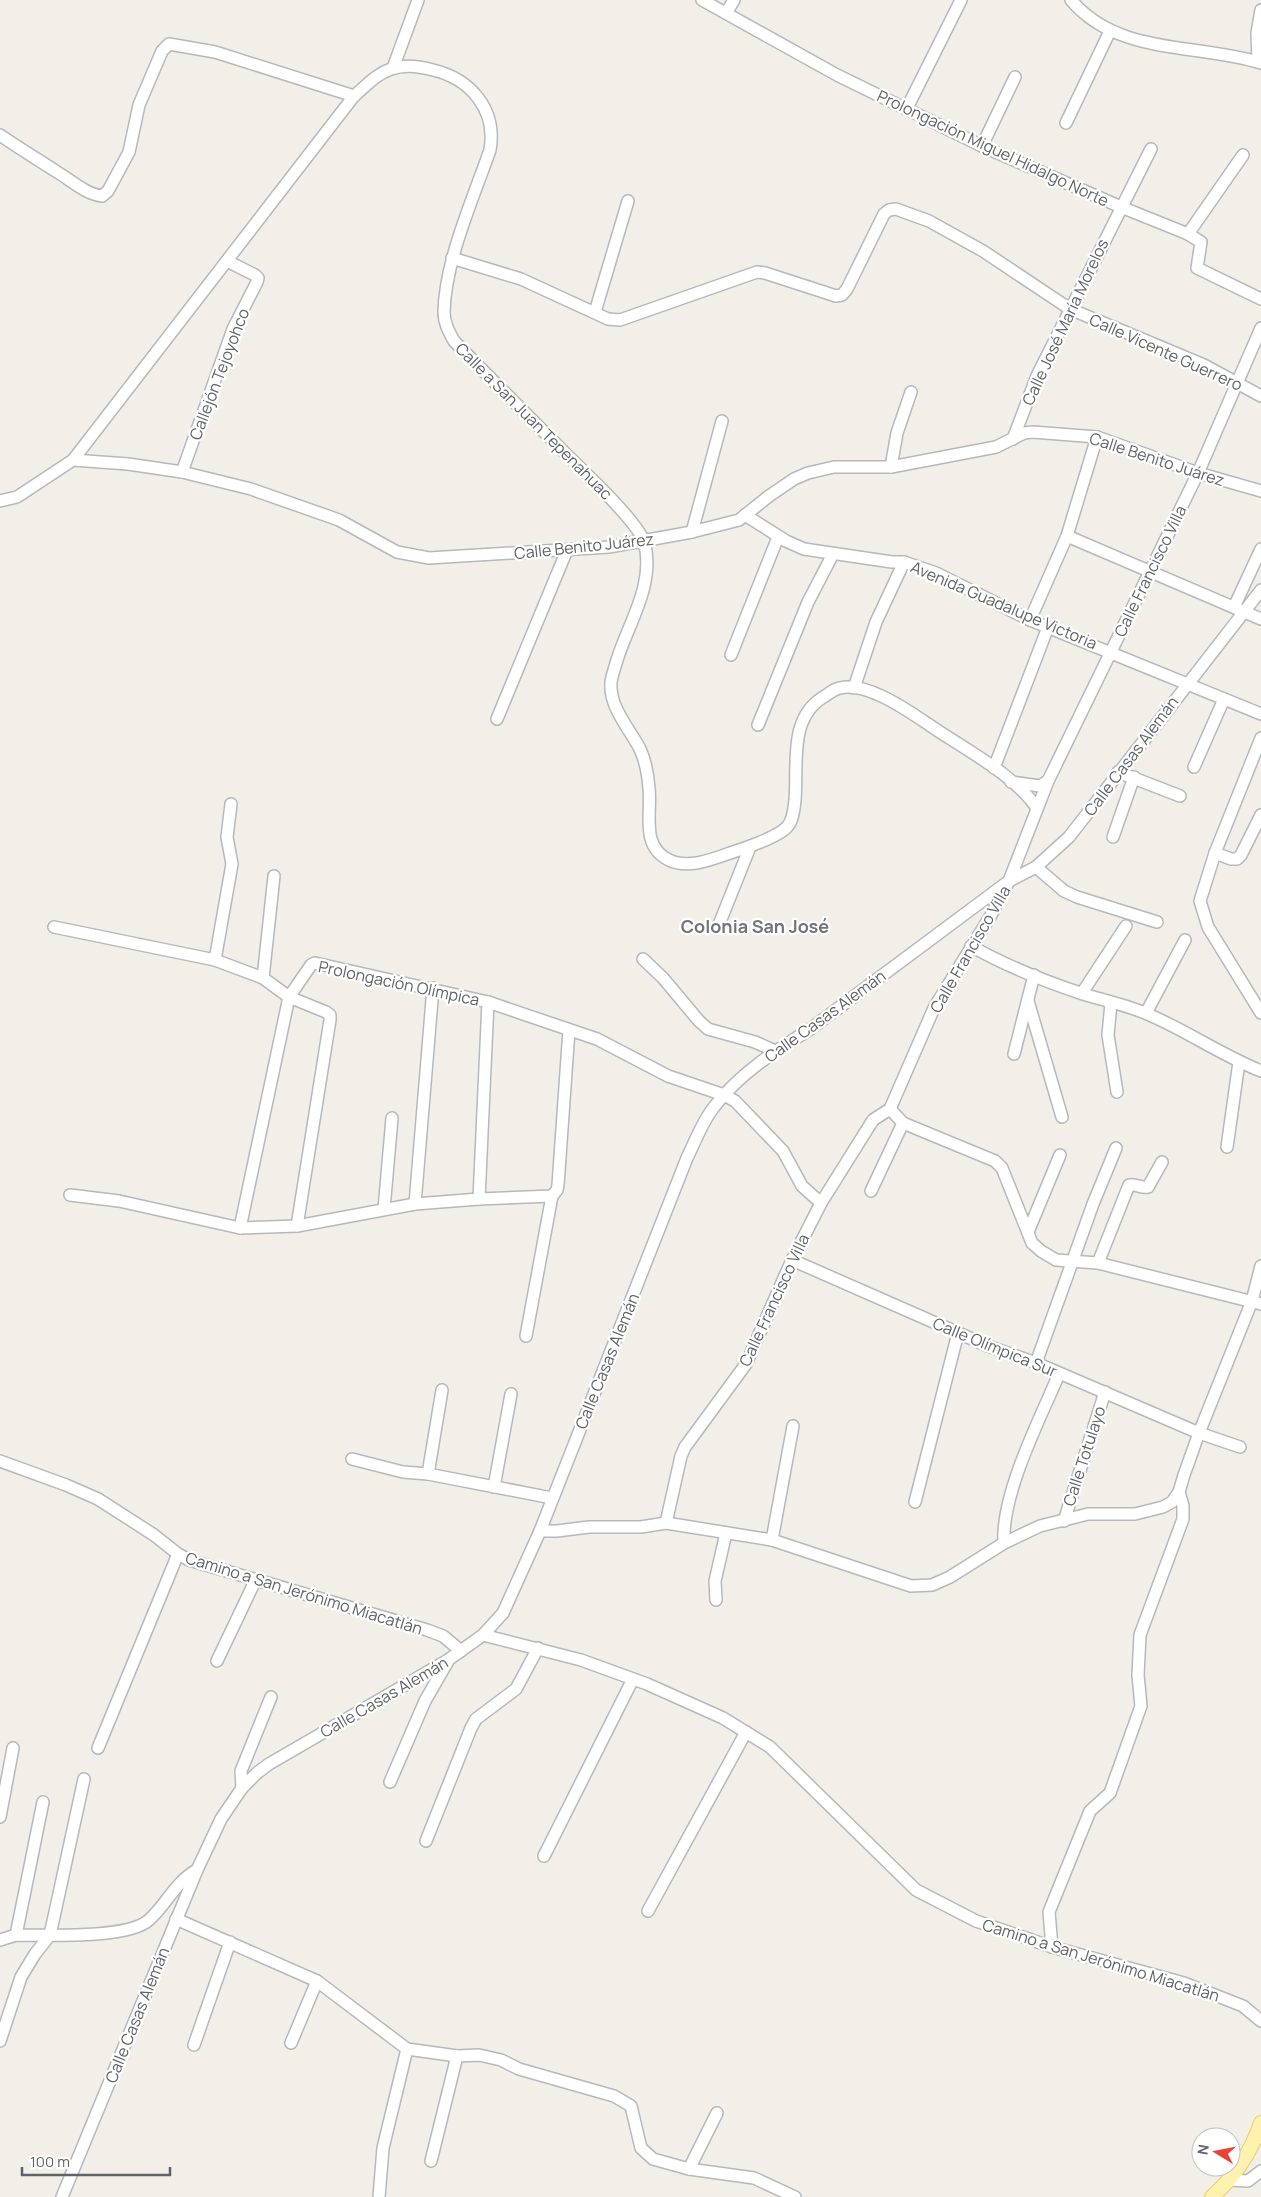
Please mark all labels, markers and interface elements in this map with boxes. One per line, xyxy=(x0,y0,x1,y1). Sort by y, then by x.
street label: Prolongación Miguel Hidalgo Norte xyxy=(874,85,1112,211)
street label: Calle José María Morelos xyxy=(1017,235,1113,409)
street label: Callejón Tejoyohco xyxy=(184,305,254,443)
street label: Calle Vicente Guerrero xyxy=(1086,308,1246,396)
street label: Calle a San Juan Tepenahuac xyxy=(451,338,617,504)
street label: Calle Benito Juárez xyxy=(1087,427,1227,491)
street label: Calle Francisco Villa xyxy=(1109,502,1191,640)
street label: Calle Benito Juárez xyxy=(513,528,655,564)
street label: Avenida Guadalupe Victoria xyxy=(907,556,1101,654)
street label: Calle Casas Alemán xyxy=(1079,692,1183,820)
street label: Calle Francisco Villa xyxy=(925,881,1015,1017)
district label: Colonia San José xyxy=(681,914,829,938)
street label: Prolongación Olímpica xyxy=(317,955,481,1011)
street label: Calle Casas Alemán xyxy=(760,965,890,1067)
street label: Calle Francisco Villa xyxy=(734,1230,814,1370)
street label: Calle Casas Alemán xyxy=(570,1290,644,1432)
street label: Calle Olímpica Sur xyxy=(930,1312,1061,1382)
street label: Calle Totulayo xyxy=(1058,1403,1110,1509)
street label: Camino a San Jerónimo Miacatlán xyxy=(183,1546,425,1640)
street label: Calle Casas Alemán xyxy=(316,1651,452,1743)
street label: Camino a San Jerónimo Miacatlán xyxy=(980,1913,1222,2007)
street label: Calle Casas Alemán xyxy=(100,1944,174,2086)
north arrow xyxy=(1191,2127,1241,2177)
text: N xyxy=(1192,2143,1213,2156)
scale bar xyxy=(22,2144,170,2176)
text: 100 m xyxy=(30,2151,70,2172)

